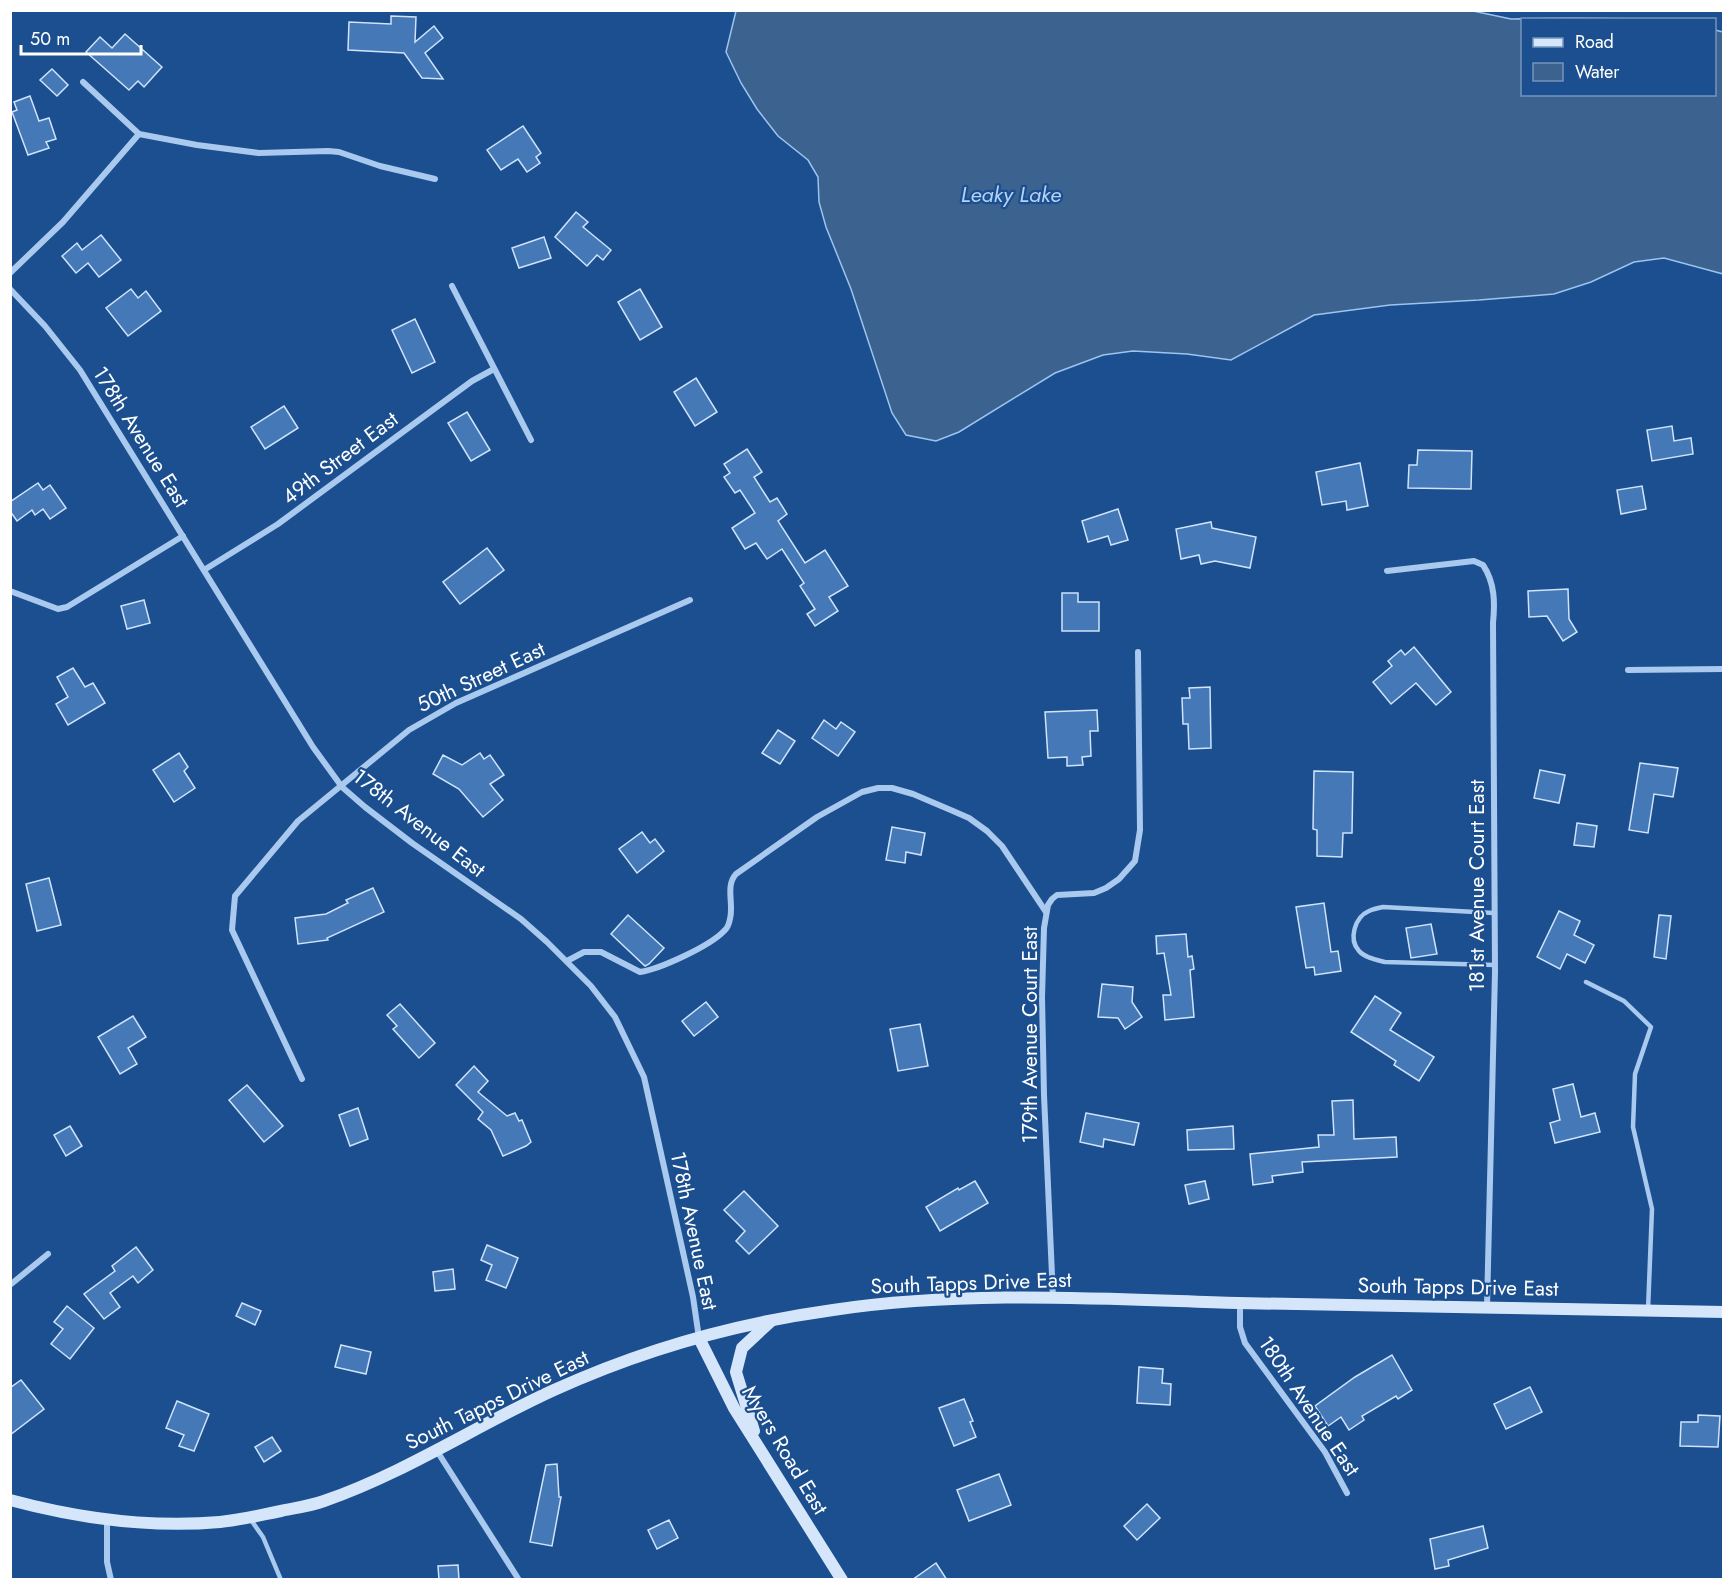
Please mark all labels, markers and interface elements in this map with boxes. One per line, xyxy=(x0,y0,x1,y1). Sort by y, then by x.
scale bar xyxy=(21,18,141,56)
legend xyxy=(1521,18,1716,96)
text: 50 m xyxy=(30,26,70,52)
text: Road xyxy=(1575,29,1614,55)
text: Water xyxy=(1575,59,1620,85)
water label: Leaky Lake xyxy=(961,178,1061,210)
street label: 178th Avenue East xyxy=(86,361,196,513)
street label: 49th Street East xyxy=(276,404,404,512)
street label: 50th Street East xyxy=(412,634,550,720)
street label: 178th Avenue East xyxy=(346,762,492,884)
street label: 181st Avenue Court East xyxy=(1462,780,1492,992)
street label: 179th Avenue Court East xyxy=(1015,926,1045,1144)
street label: 178th Avenue East xyxy=(663,1149,725,1313)
street label: South Tapps Drive East xyxy=(870,1265,1072,1301)
street label: South Tapps Drive East xyxy=(1357,1270,1559,1304)
street label: 180th Avenue East xyxy=(1251,1330,1367,1482)
street label: South Tapps Drive East xyxy=(400,1342,594,1458)
street label: Myers Road East xyxy=(735,1380,835,1520)

